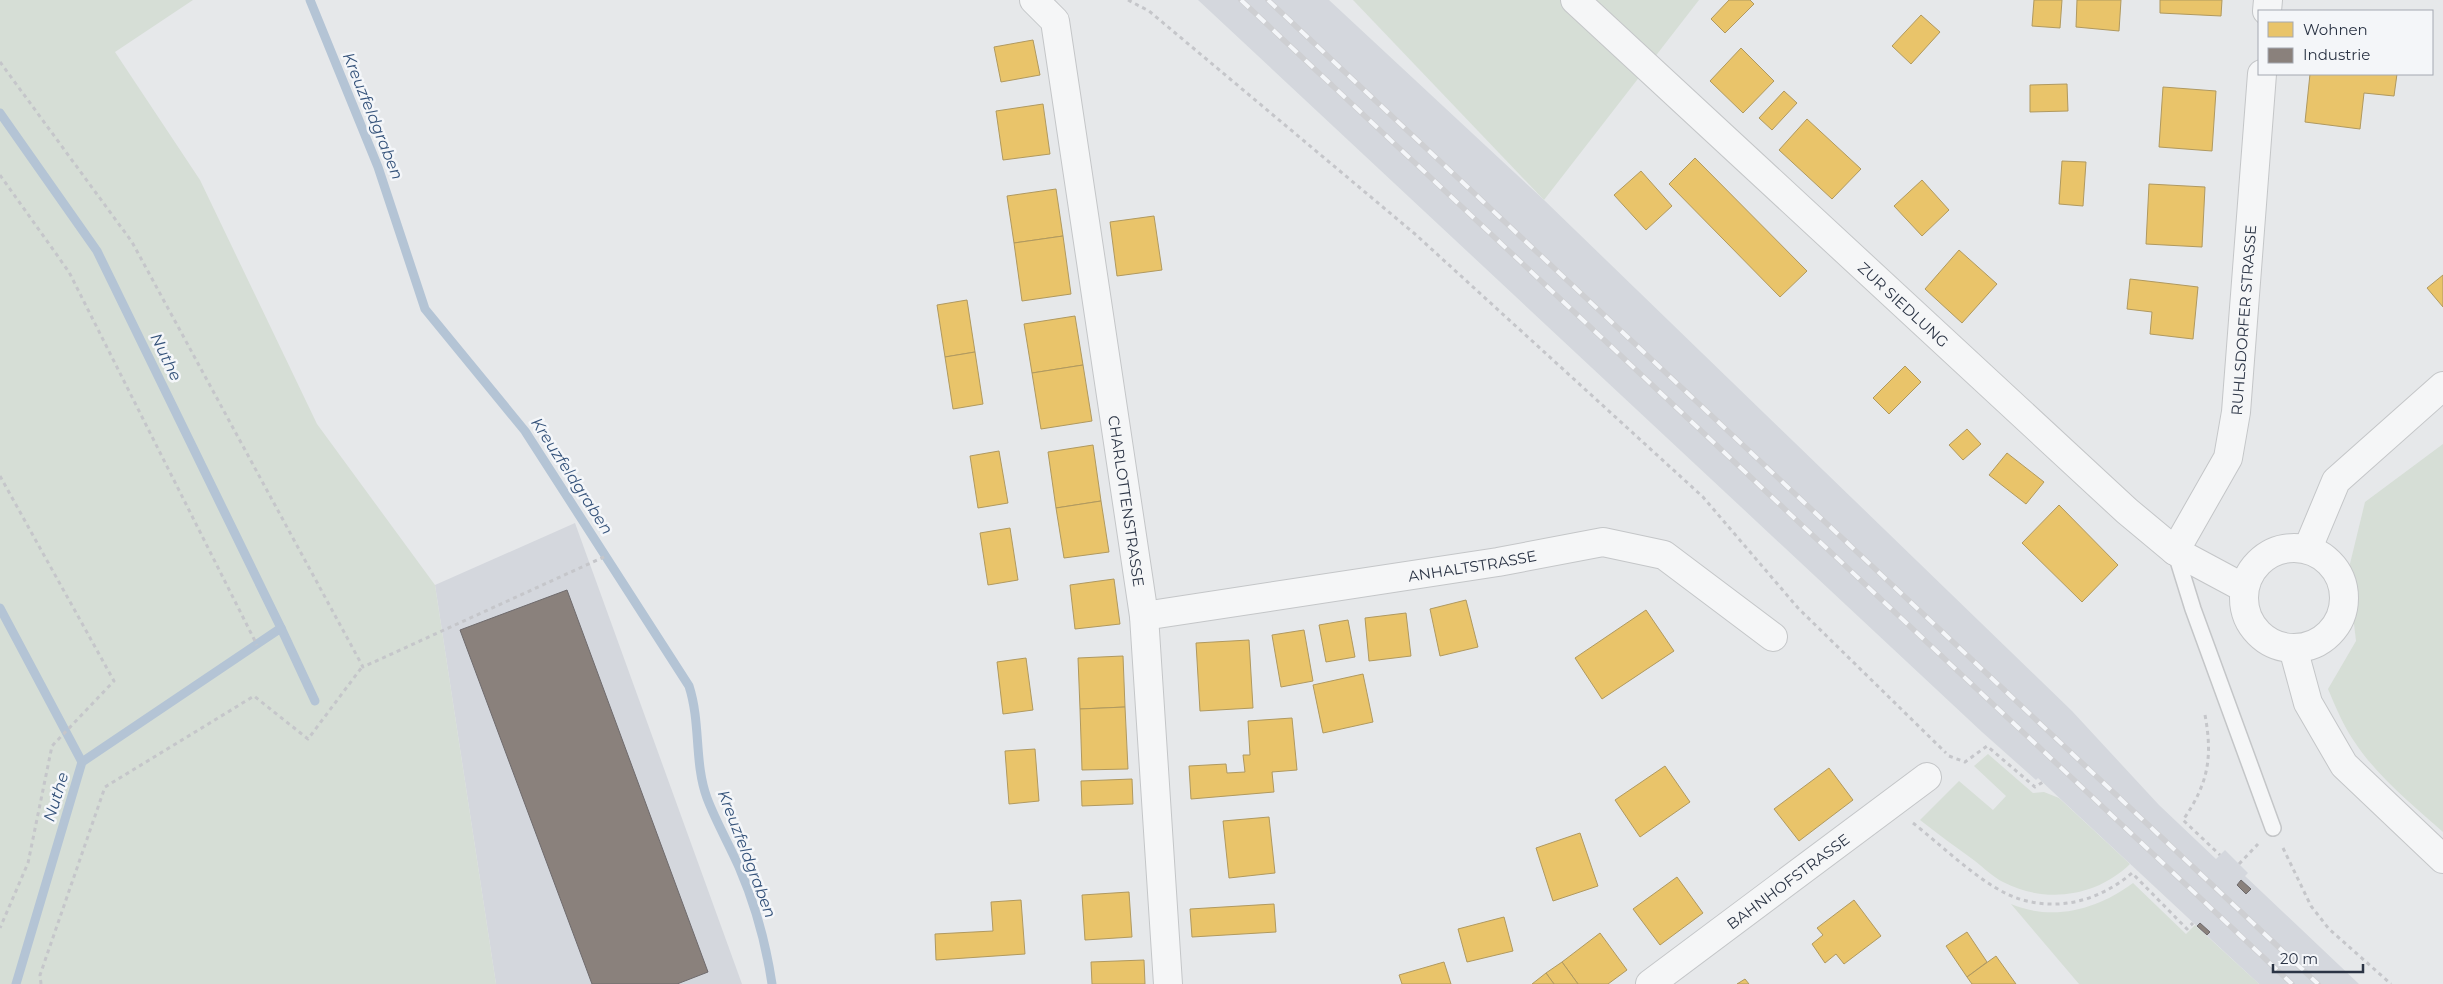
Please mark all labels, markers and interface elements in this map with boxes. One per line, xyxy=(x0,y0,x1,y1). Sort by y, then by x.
legend xyxy=(2258,10,2433,75)
text: Wohnen xyxy=(2303,20,2368,39)
text: Industrie xyxy=(2303,45,2370,64)
water label: Kreuzfeldgraben xyxy=(339,50,407,182)
street label: RUHLSDORFER STRASSE xyxy=(2226,224,2260,416)
street label: ZUR SIEDLUNG xyxy=(1854,258,1953,351)
water label: Nuthe xyxy=(146,330,186,384)
water label: Kreuzfeldgraben xyxy=(527,414,617,538)
street label: CHARLOTTENSTRASSE xyxy=(1105,414,1149,588)
street label: ANHALTSTRASSE xyxy=(1407,545,1538,585)
water label: Nuthe xyxy=(39,770,73,824)
water label: Kreuzfeldgraben xyxy=(714,787,780,921)
street label: BAHNHOFSTRASSE xyxy=(1723,829,1853,933)
scale bar xyxy=(2273,942,2363,974)
text: 20 m xyxy=(2280,949,2318,968)

